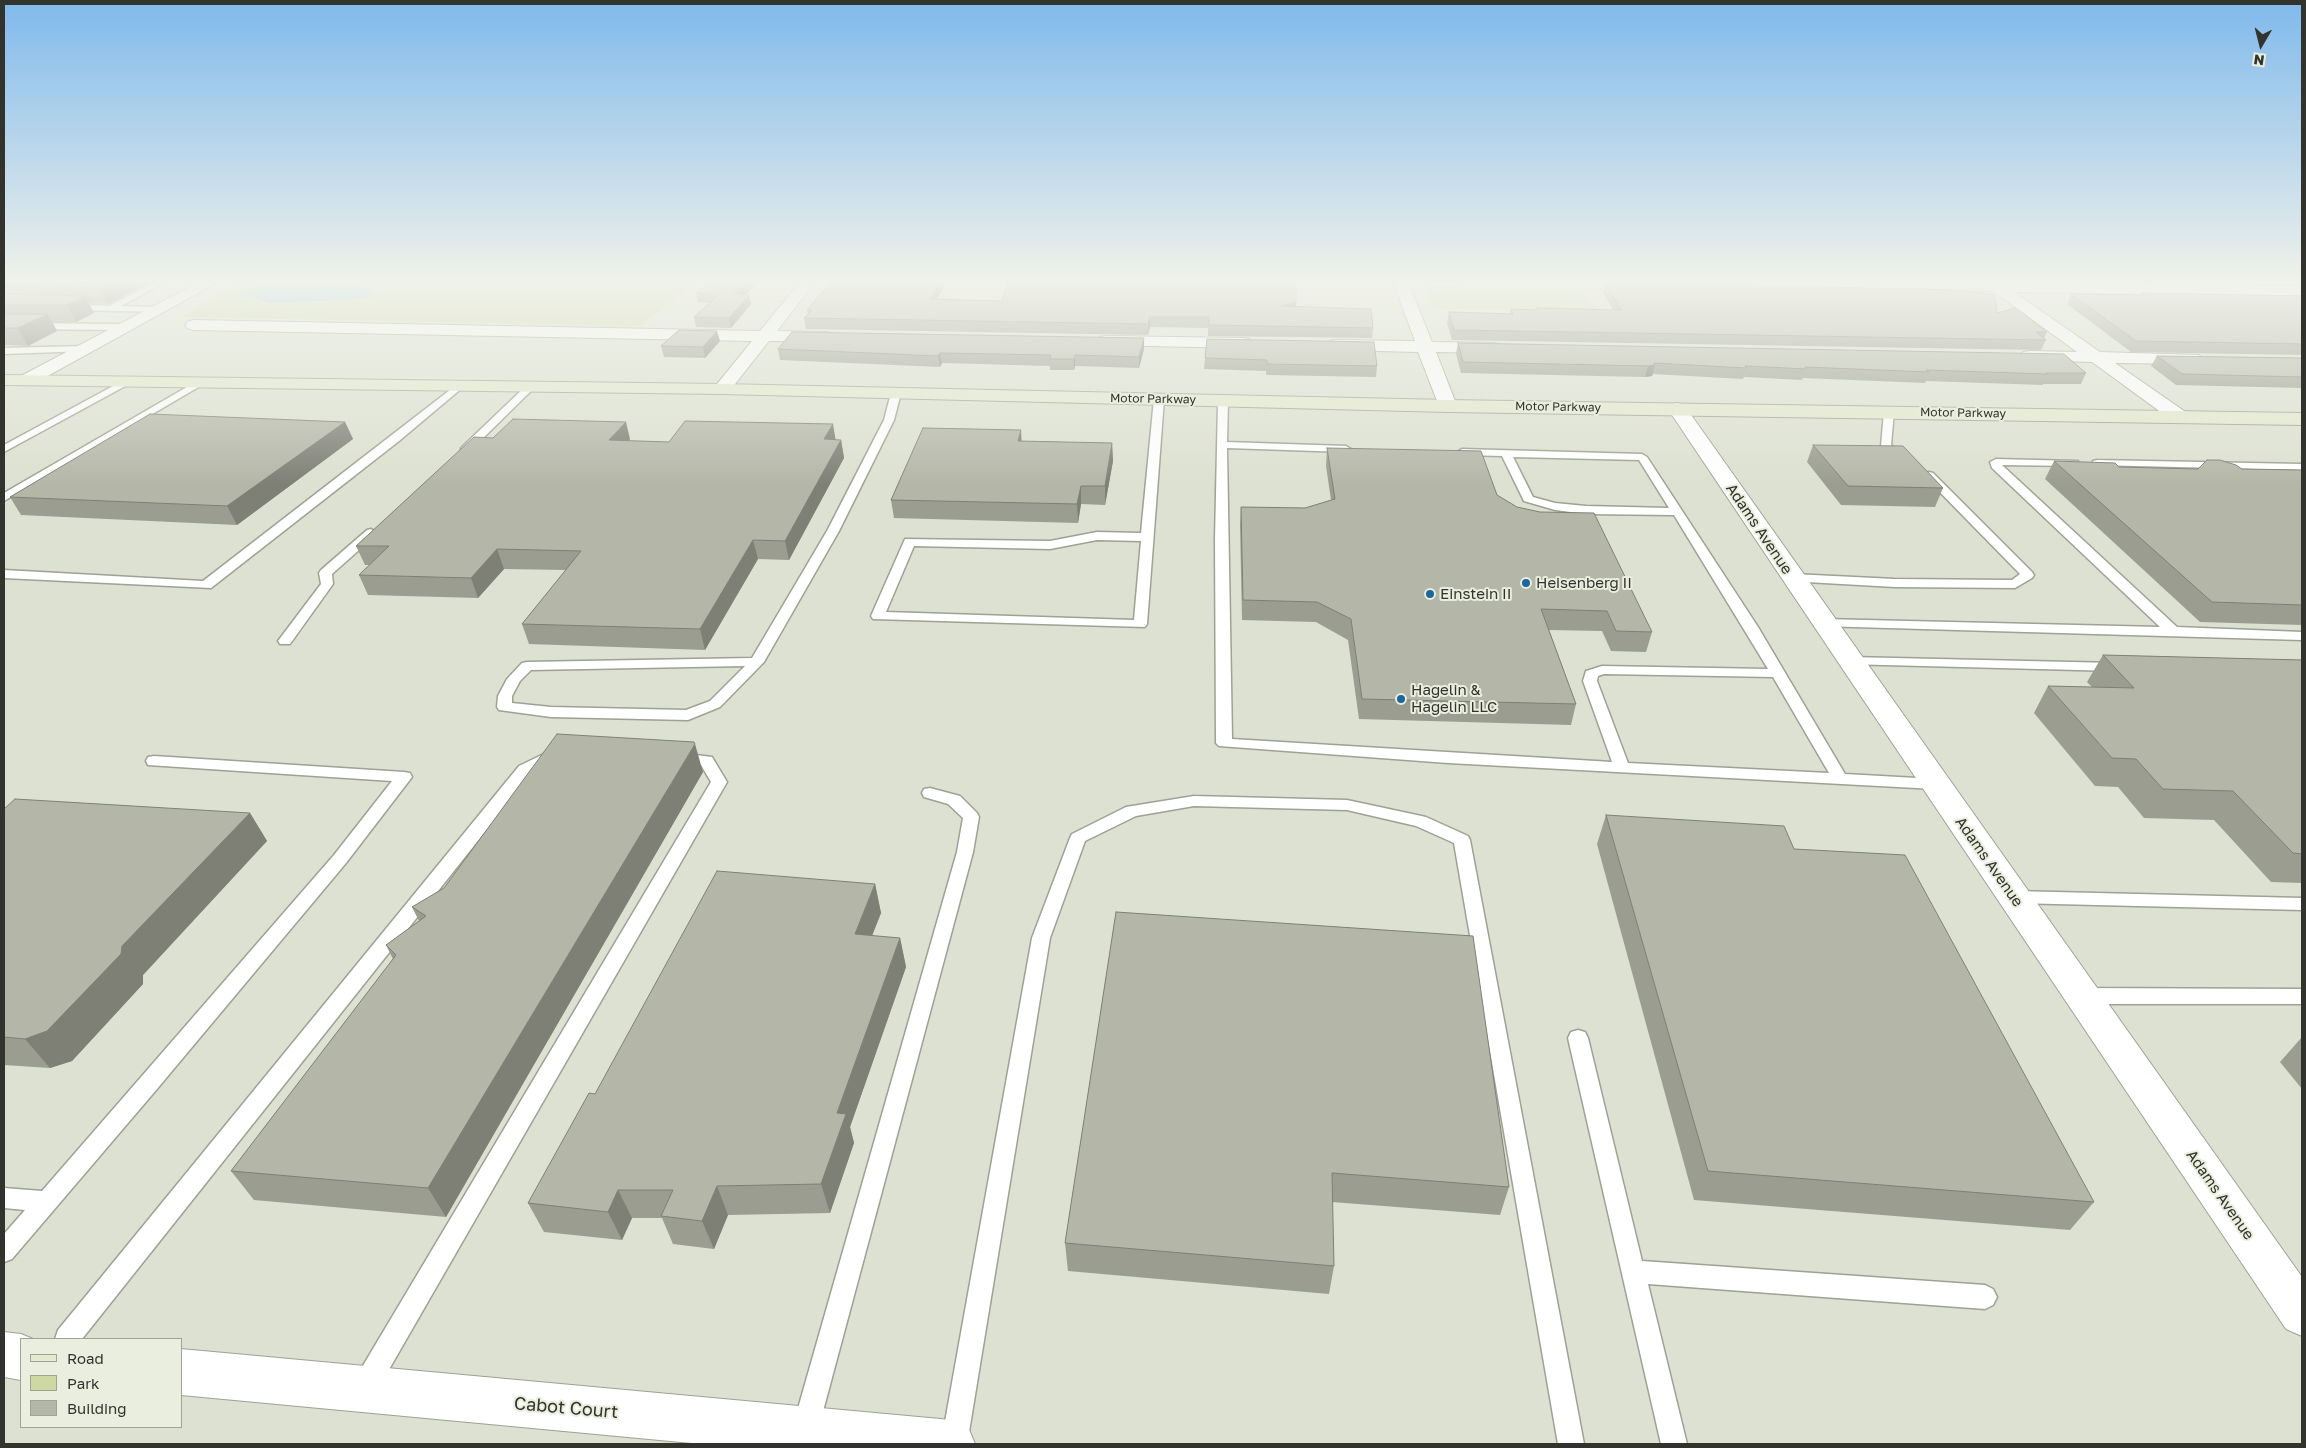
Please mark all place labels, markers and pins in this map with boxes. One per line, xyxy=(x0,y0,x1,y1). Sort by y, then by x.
place label: Heisenberg II xyxy=(1536,574,1632,592)
marker: Heisenberg II xyxy=(1520,577,1532,589)
place label: Einstein II xyxy=(1440,585,1511,603)
marker: Einstein II xyxy=(1424,588,1436,600)
place label: Hagelin & Hagelin LLC xyxy=(1411,681,1497,716)
marker: Hagelin & Hagelin LLC xyxy=(1395,693,1407,705)

